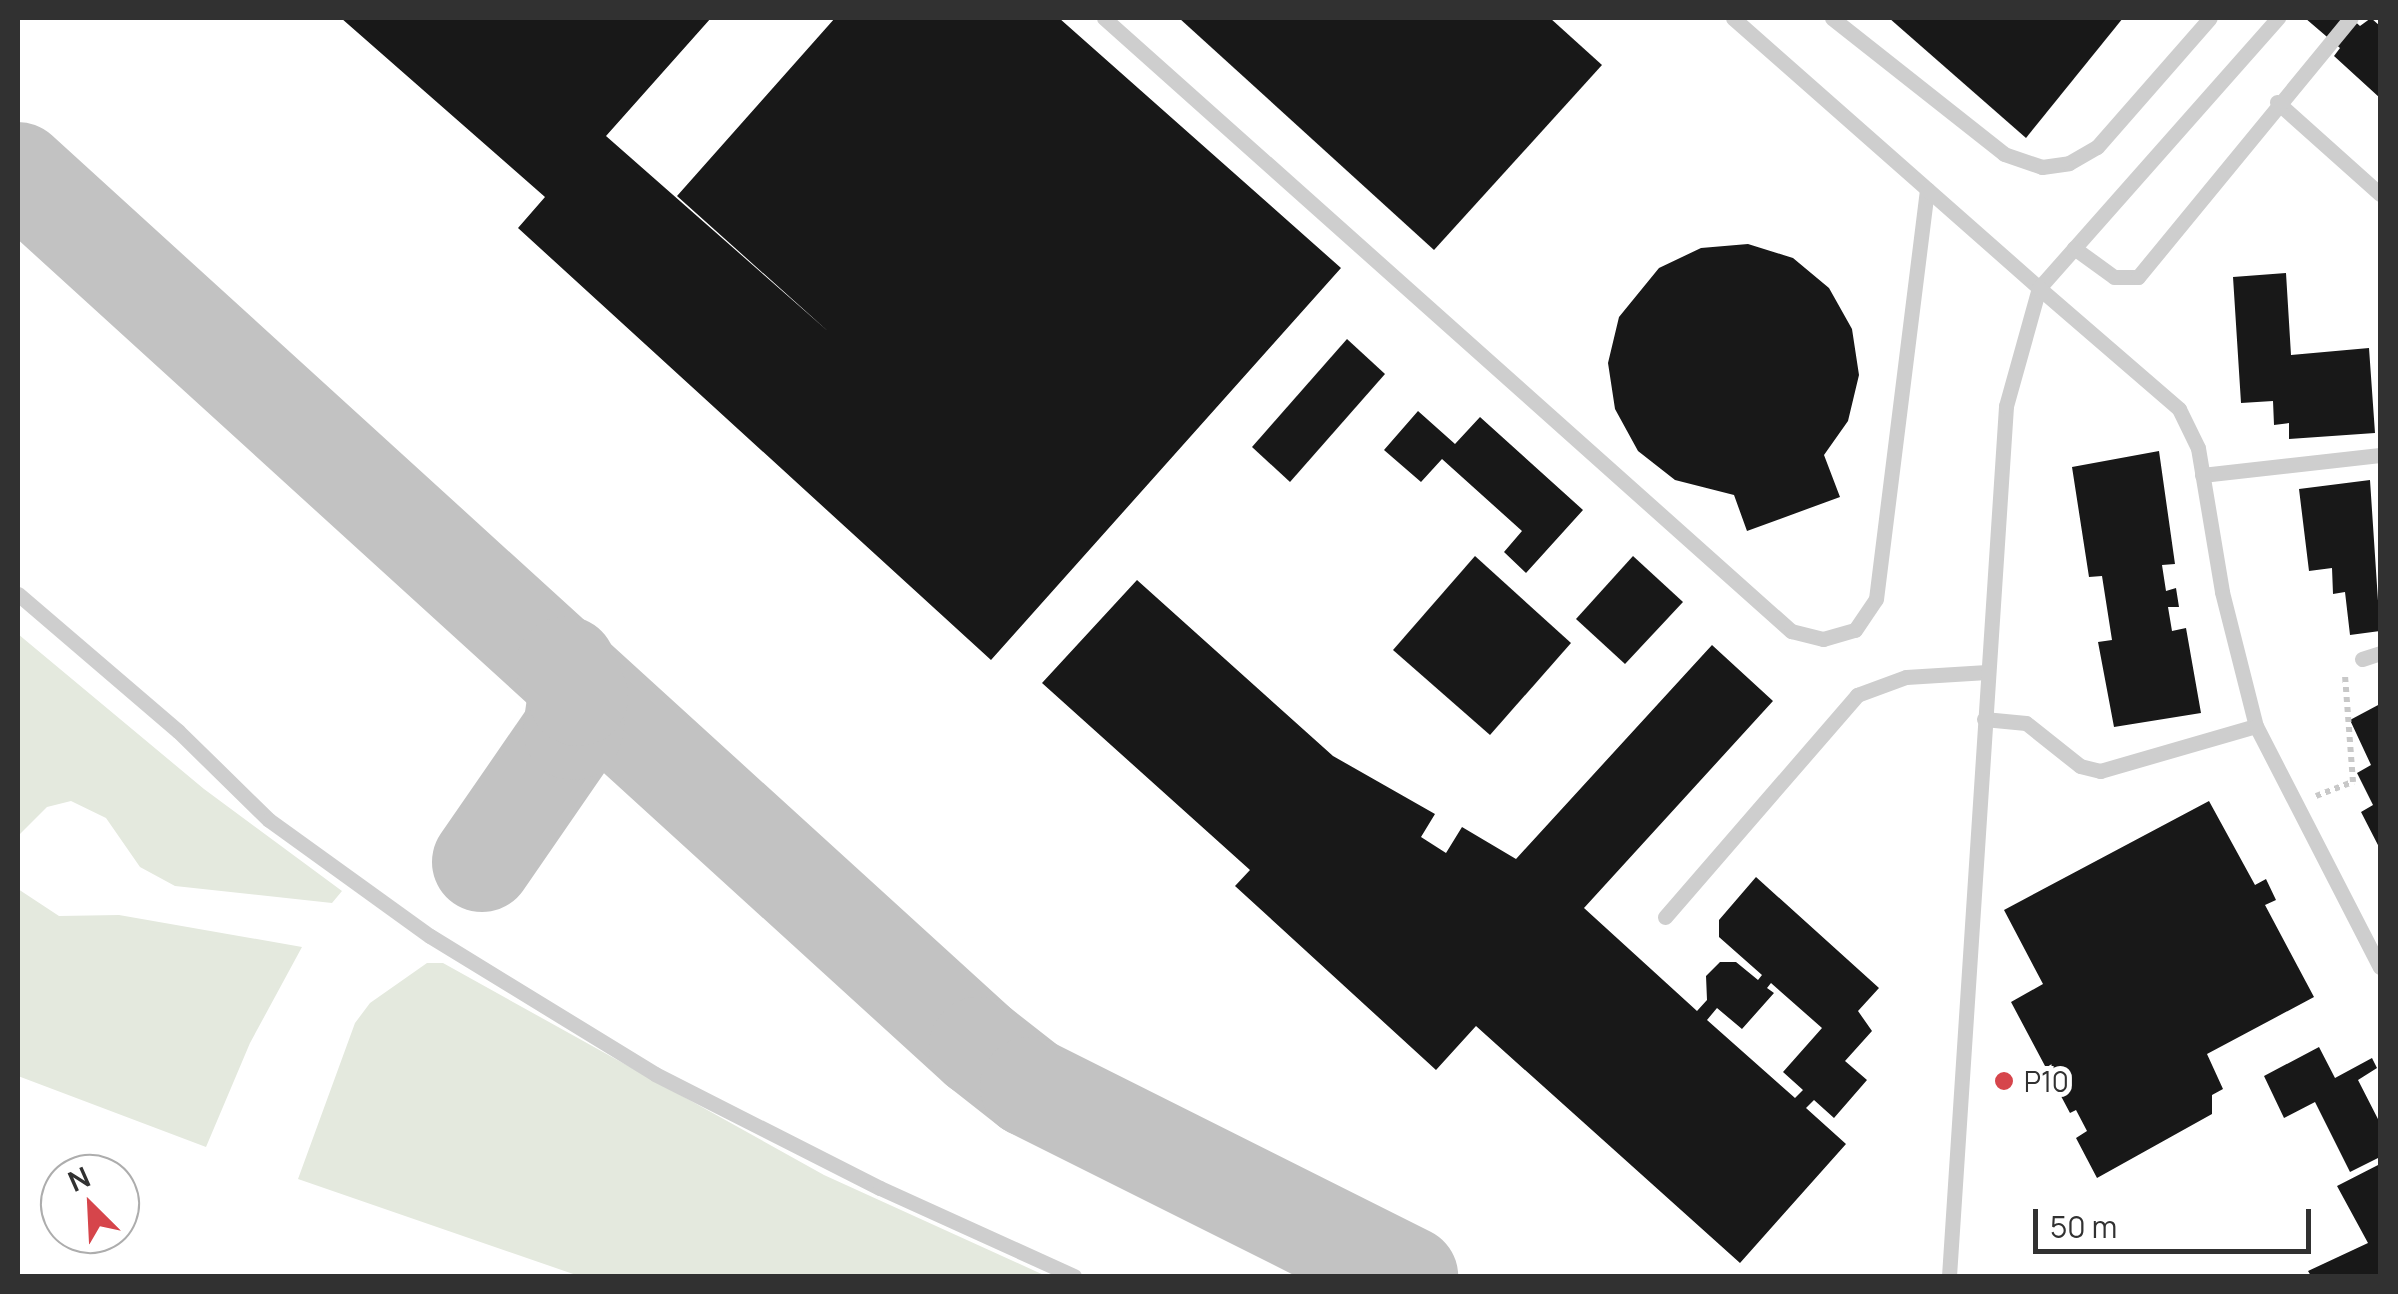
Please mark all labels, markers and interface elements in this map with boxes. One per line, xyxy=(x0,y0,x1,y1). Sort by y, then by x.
place label: P10 xyxy=(2024,1064,2069,1098)
marker: P10 xyxy=(1993,1070,2015,1092)
north arrow xyxy=(40,1154,140,1254)
text: N xyxy=(62,1157,96,1200)
scale bar xyxy=(2038,1189,2316,1251)
text: 50 m xyxy=(2050,1206,2117,1247)

